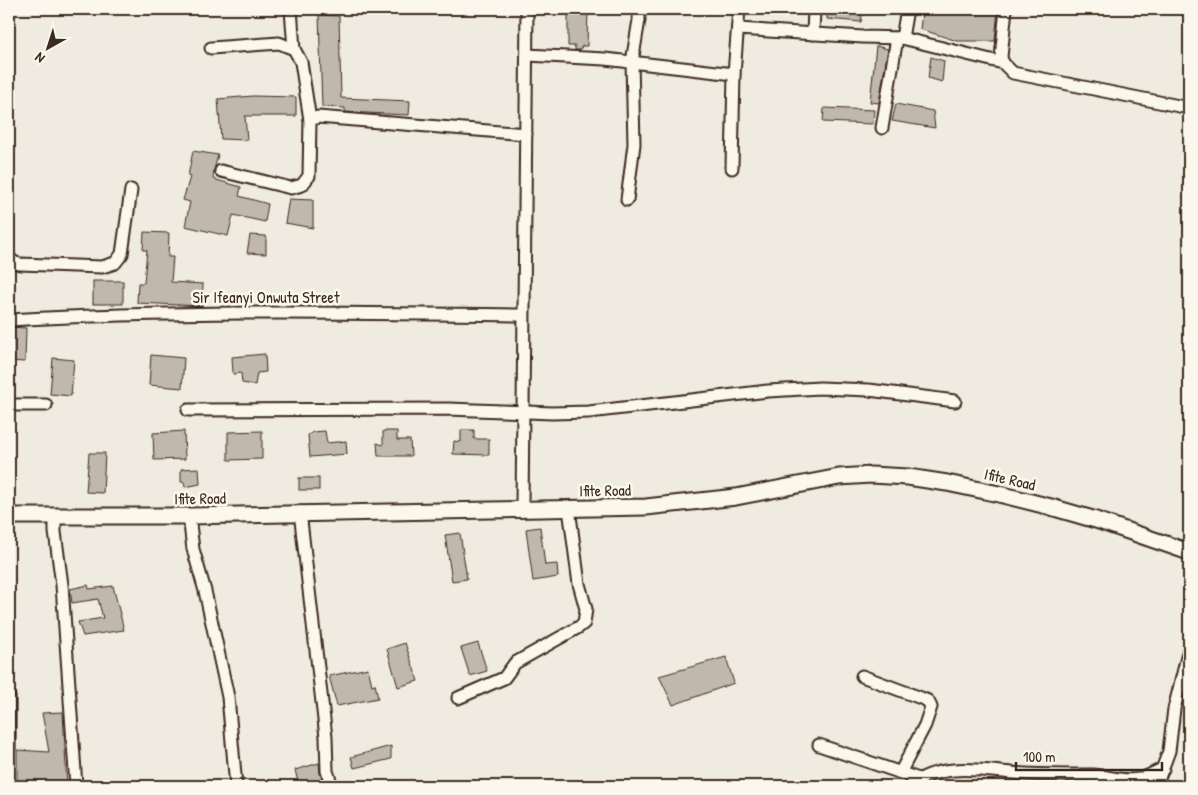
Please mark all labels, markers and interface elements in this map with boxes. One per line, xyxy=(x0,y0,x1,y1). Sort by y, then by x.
north arrow xyxy=(22,22,72,72)
text: N xyxy=(30,48,48,68)
street label: Sir Ifeanyi Onwuta Street xyxy=(193,286,340,308)
street label: Ifite Road xyxy=(982,462,1038,496)
street label: Ifite Road xyxy=(579,479,631,501)
street label: Ifite Road xyxy=(174,487,226,509)
scale bar xyxy=(1016,740,1162,772)
text: 100 m xyxy=(1023,746,1056,767)

